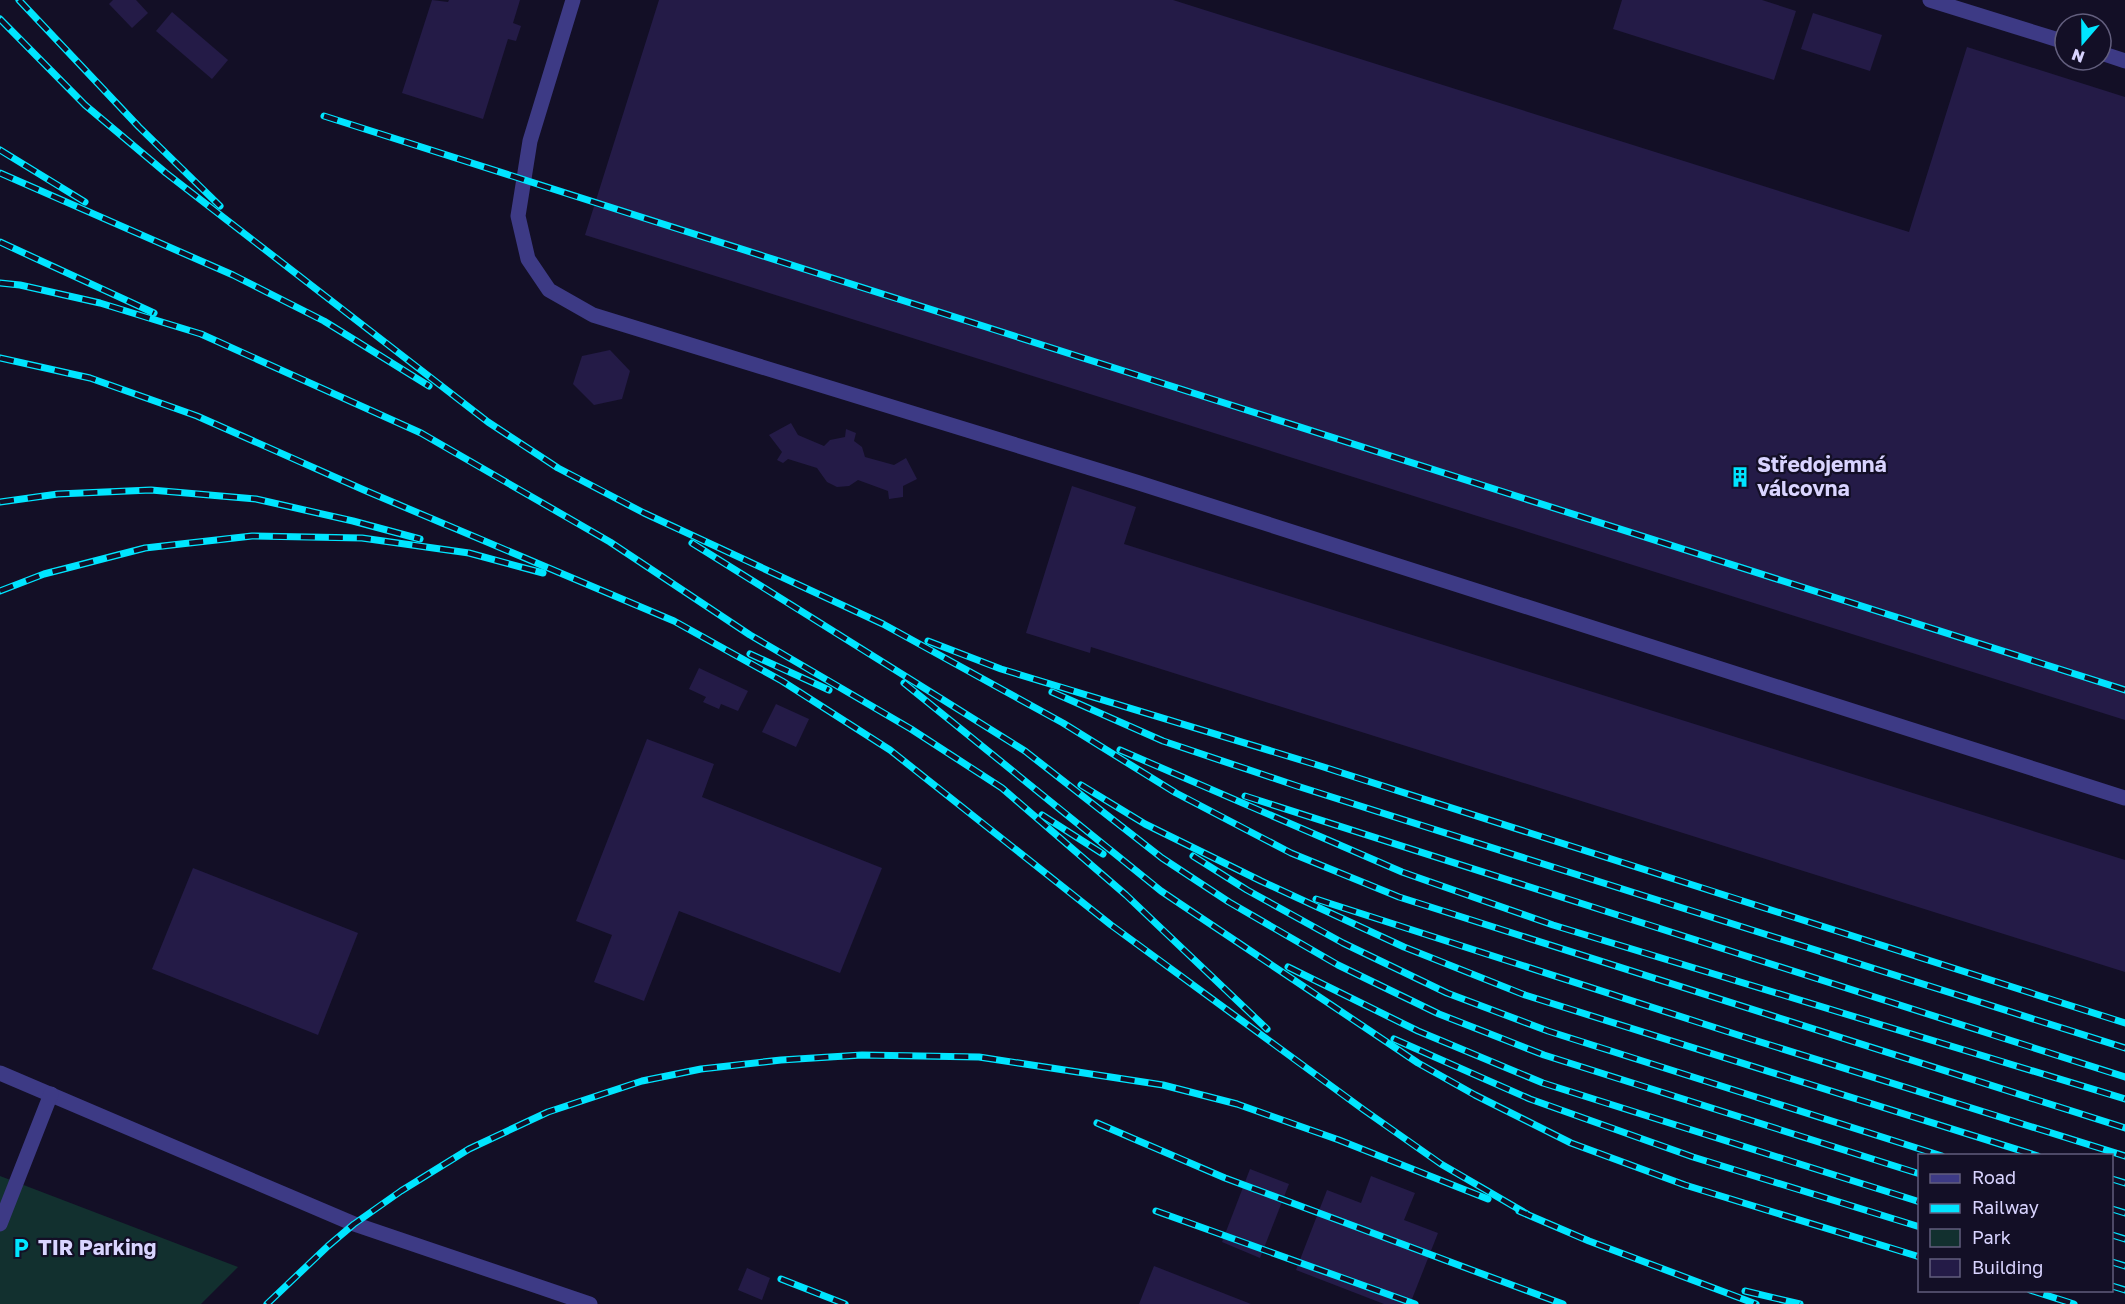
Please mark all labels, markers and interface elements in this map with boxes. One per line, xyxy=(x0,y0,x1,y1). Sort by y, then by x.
north arrow xyxy=(2053,12,2113,72)
text: N xyxy=(2069,45,2087,68)
place label: Středojemná válcovna xyxy=(1757,451,1887,501)
building icon: Středojemná válcovna xyxy=(1728,465,1752,489)
legend xyxy=(1918,1154,2113,1292)
text: Road xyxy=(1972,1166,2016,1188)
text: Railway xyxy=(1972,1196,2039,1218)
text: Park xyxy=(1972,1226,2011,1248)
place label: TIR Parking xyxy=(38,1234,156,1260)
parking icon: TIR Parking xyxy=(9,1236,33,1260)
text: Building xyxy=(1972,1256,2043,1278)

